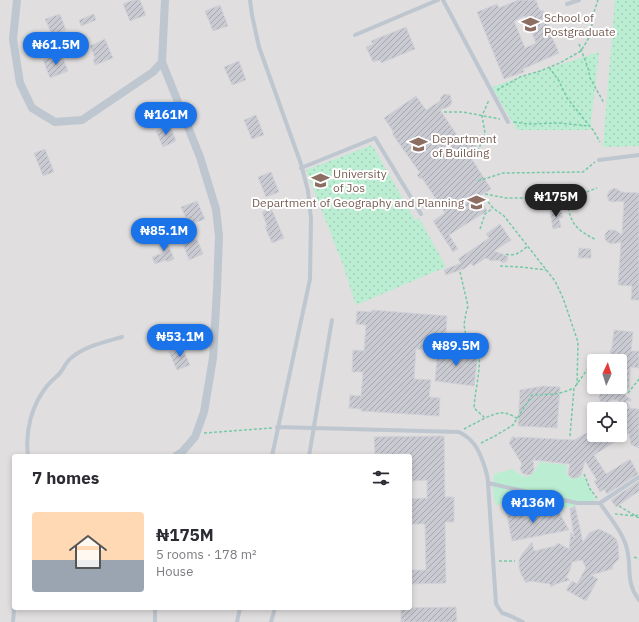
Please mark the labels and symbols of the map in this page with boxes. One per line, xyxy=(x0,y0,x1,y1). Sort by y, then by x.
place label: School of Postgraduate xyxy=(544,10,616,39)
school or university icon: School of Postgraduate xyxy=(521,14,541,34)
pin: ₦61.5M xyxy=(23,32,89,66)
pin: ₦161M xyxy=(138,102,194,136)
place label: Department of Building xyxy=(432,131,497,160)
school or university icon: Department of Building xyxy=(409,135,429,155)
place label: University of Jos xyxy=(333,166,387,195)
school or university icon: University of Jos xyxy=(310,170,330,190)
pin: ₦175M xyxy=(528,184,584,218)
school or university icon: Department of Geography and Planning xyxy=(467,192,487,212)
place label: Department of Geography and Planning xyxy=(252,195,465,210)
pin: ₦85.1M xyxy=(131,218,197,252)
pin: ₦53.1M xyxy=(147,324,213,358)
pin: ₦89.5M xyxy=(423,333,489,367)
north arrow xyxy=(587,354,627,394)
pin: ₦136M xyxy=(505,490,561,524)

